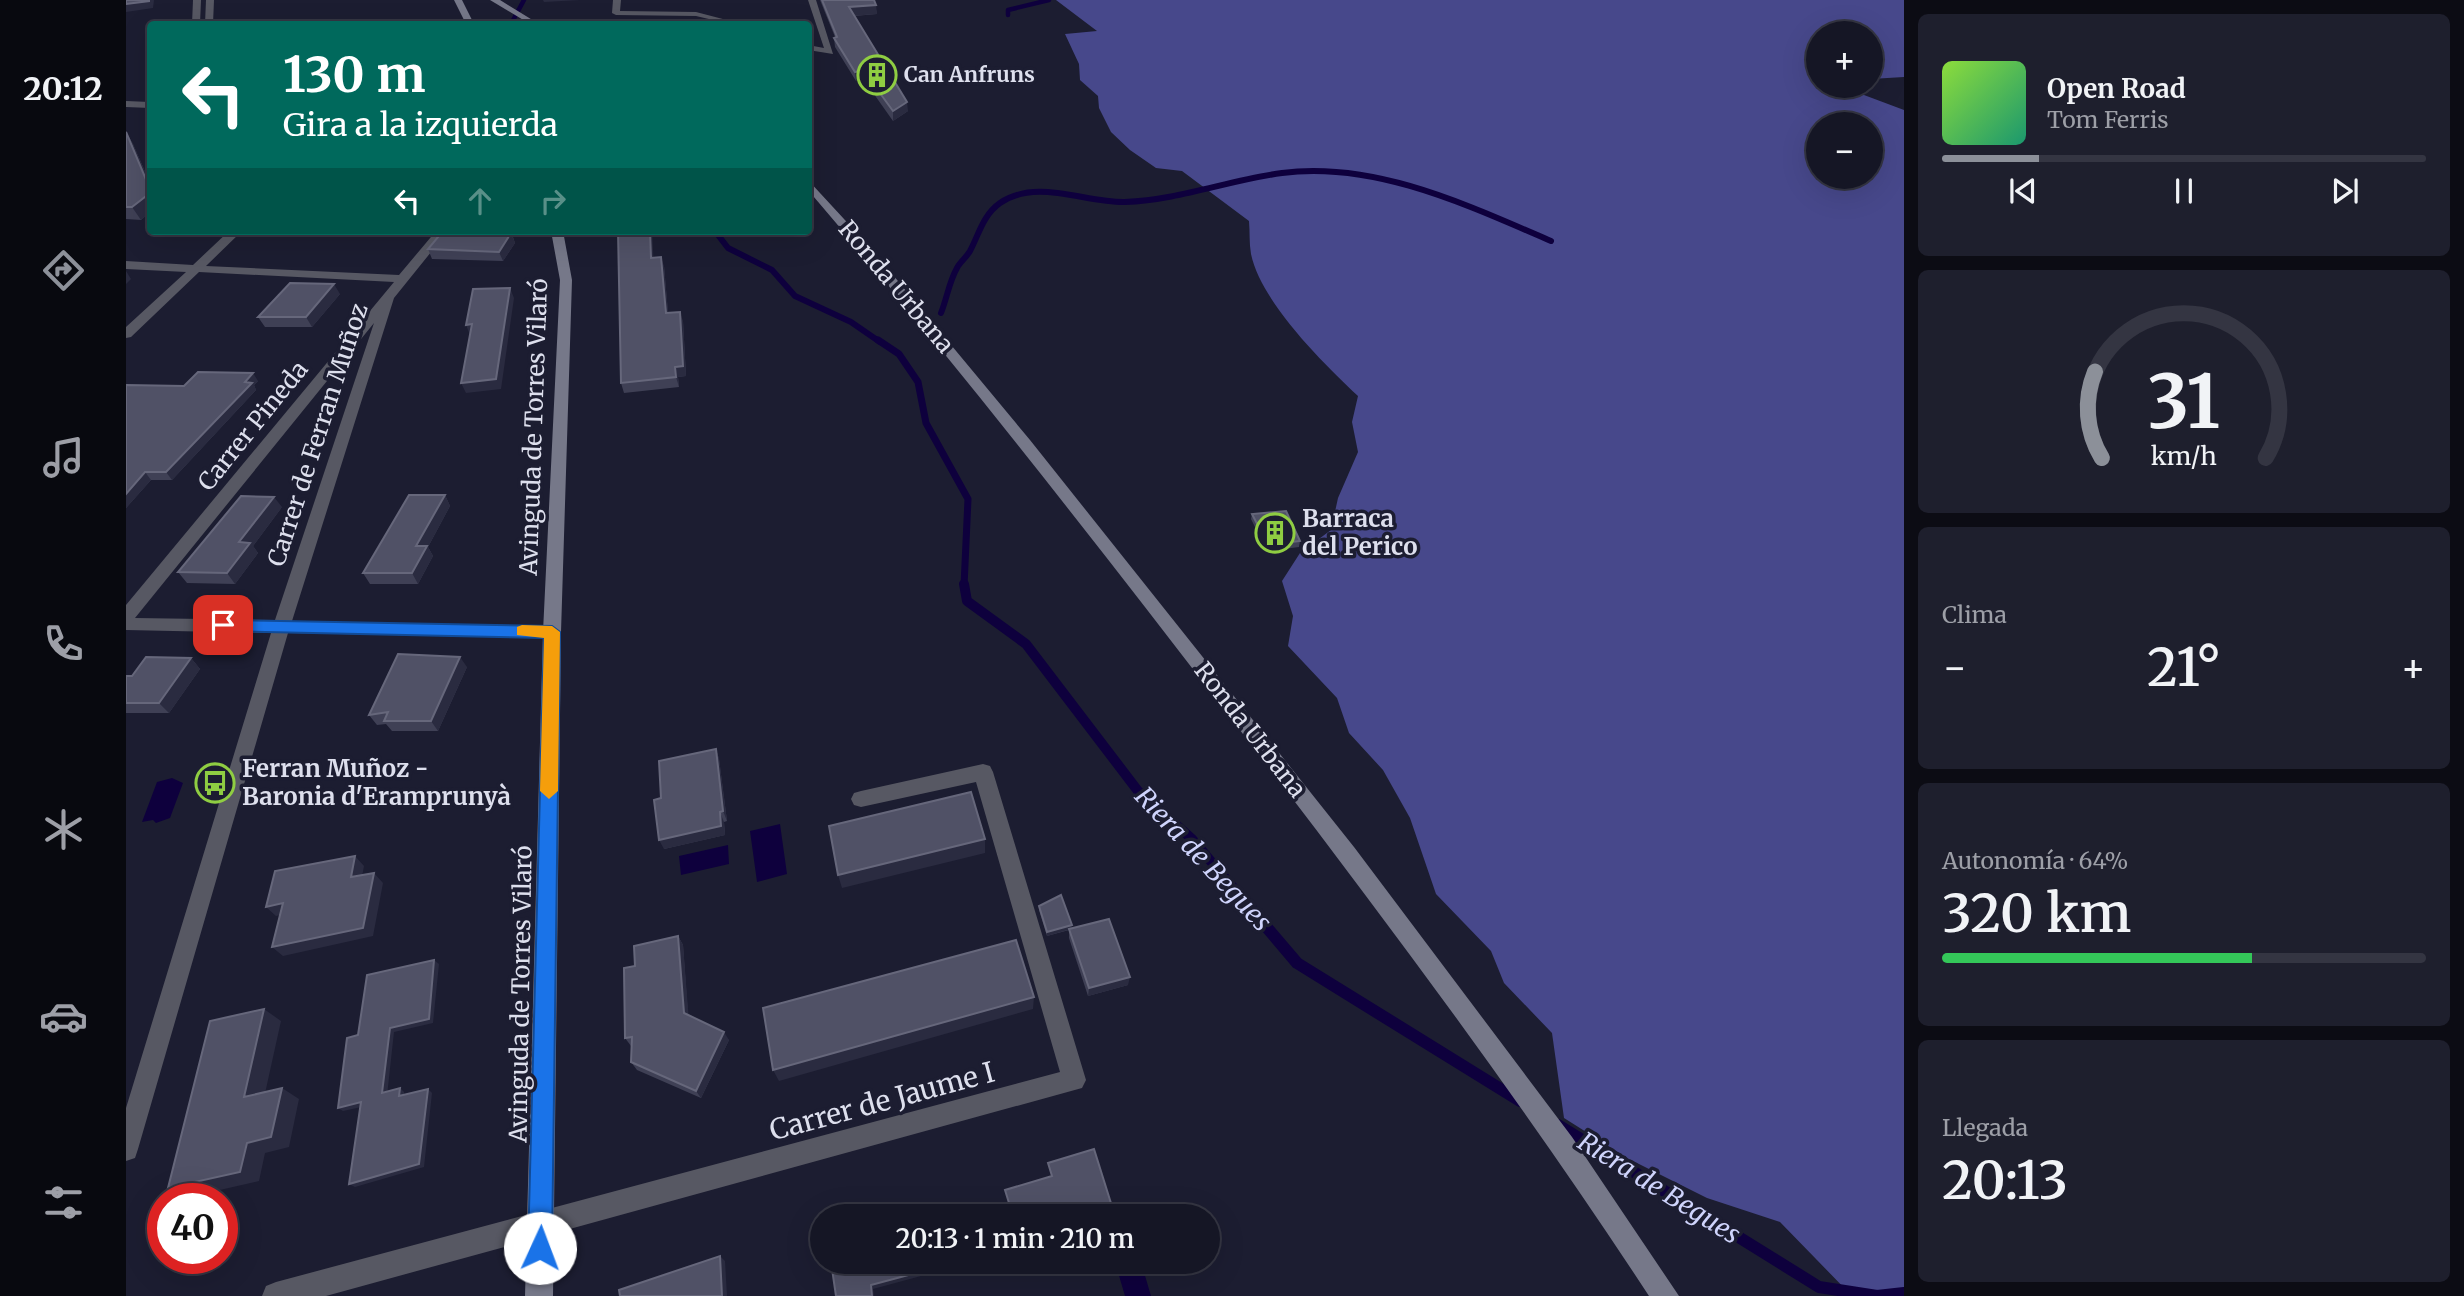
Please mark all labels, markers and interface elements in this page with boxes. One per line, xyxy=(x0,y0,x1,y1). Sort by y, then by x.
map controls xyxy=(1806,21,1883,189)
button: + xyxy=(1806,21,1883,98)
text: 130 m xyxy=(283,44,426,105)
icon: left xyxy=(168,49,259,140)
building icon: Can Anfruns xyxy=(856,54,898,96)
place label: Can Anfruns xyxy=(904,61,1035,88)
text: 20:12 xyxy=(23,69,103,109)
text: Open Road xyxy=(2047,72,2186,105)
text: Gira a la izquierda xyxy=(283,105,558,145)
text: Tom Ferris xyxy=(2047,105,2169,134)
button: − xyxy=(1806,112,1883,189)
icon: previous xyxy=(2004,172,2042,210)
icon: pause xyxy=(2165,172,2203,210)
icon: next xyxy=(2326,172,2364,210)
icon: left xyxy=(388,182,426,220)
icon: ahead xyxy=(461,182,499,220)
icon: right xyxy=(534,182,572,220)
street label: Ronda Urbana xyxy=(832,214,961,359)
icon: directions xyxy=(39,246,88,295)
street label: Avinguda de Torres Vilaró xyxy=(513,278,554,577)
street label: Carrer de Ferran Muñoz xyxy=(260,299,375,570)
street label: Carrer Pineda xyxy=(191,354,315,497)
text: 31 xyxy=(2148,356,2220,448)
icon: music xyxy=(39,433,88,482)
text: km/h xyxy=(2151,439,2217,471)
place label: Barraca del Perico xyxy=(1302,503,1417,562)
building icon: Barraca del Perico xyxy=(1254,512,1296,554)
pin xyxy=(193,595,253,655)
text: Clima xyxy=(1942,600,2007,629)
icon: arrive xyxy=(204,606,242,644)
icon: phone xyxy=(39,619,88,668)
text: 21° xyxy=(2147,635,2221,700)
text: − xyxy=(1942,644,1967,691)
text: + xyxy=(2401,644,2426,691)
street label: Ronda Urbana xyxy=(1188,656,1313,804)
place label: Ferran Muñoz - Baronia d'Eramprunyà xyxy=(242,753,511,812)
bus stop icon: Ferran Muñoz - Baronia d'Eramprunyà xyxy=(194,762,236,804)
water label: Riera de Begues xyxy=(1128,780,1279,938)
icon: climate xyxy=(39,805,88,854)
street label: Avinguda de Torres Vilaró xyxy=(502,845,539,1144)
text: Autonomía · 64% xyxy=(1942,846,2128,875)
text: 320 km xyxy=(1942,881,2131,946)
icon: car xyxy=(39,992,88,1041)
street label: Carrer de Jaume I xyxy=(766,1054,998,1148)
text: Llegada xyxy=(1942,1113,2028,1142)
water label: Riera de Begues xyxy=(1572,1125,1747,1251)
text: 20:13 xyxy=(1942,1148,2068,1213)
icon: filters xyxy=(39,1178,88,1227)
speed limit sign: 40 xyxy=(147,1183,238,1274)
position arrow xyxy=(503,1211,577,1285)
text: 20:13 · 1 min · 210 m xyxy=(896,1222,1134,1255)

